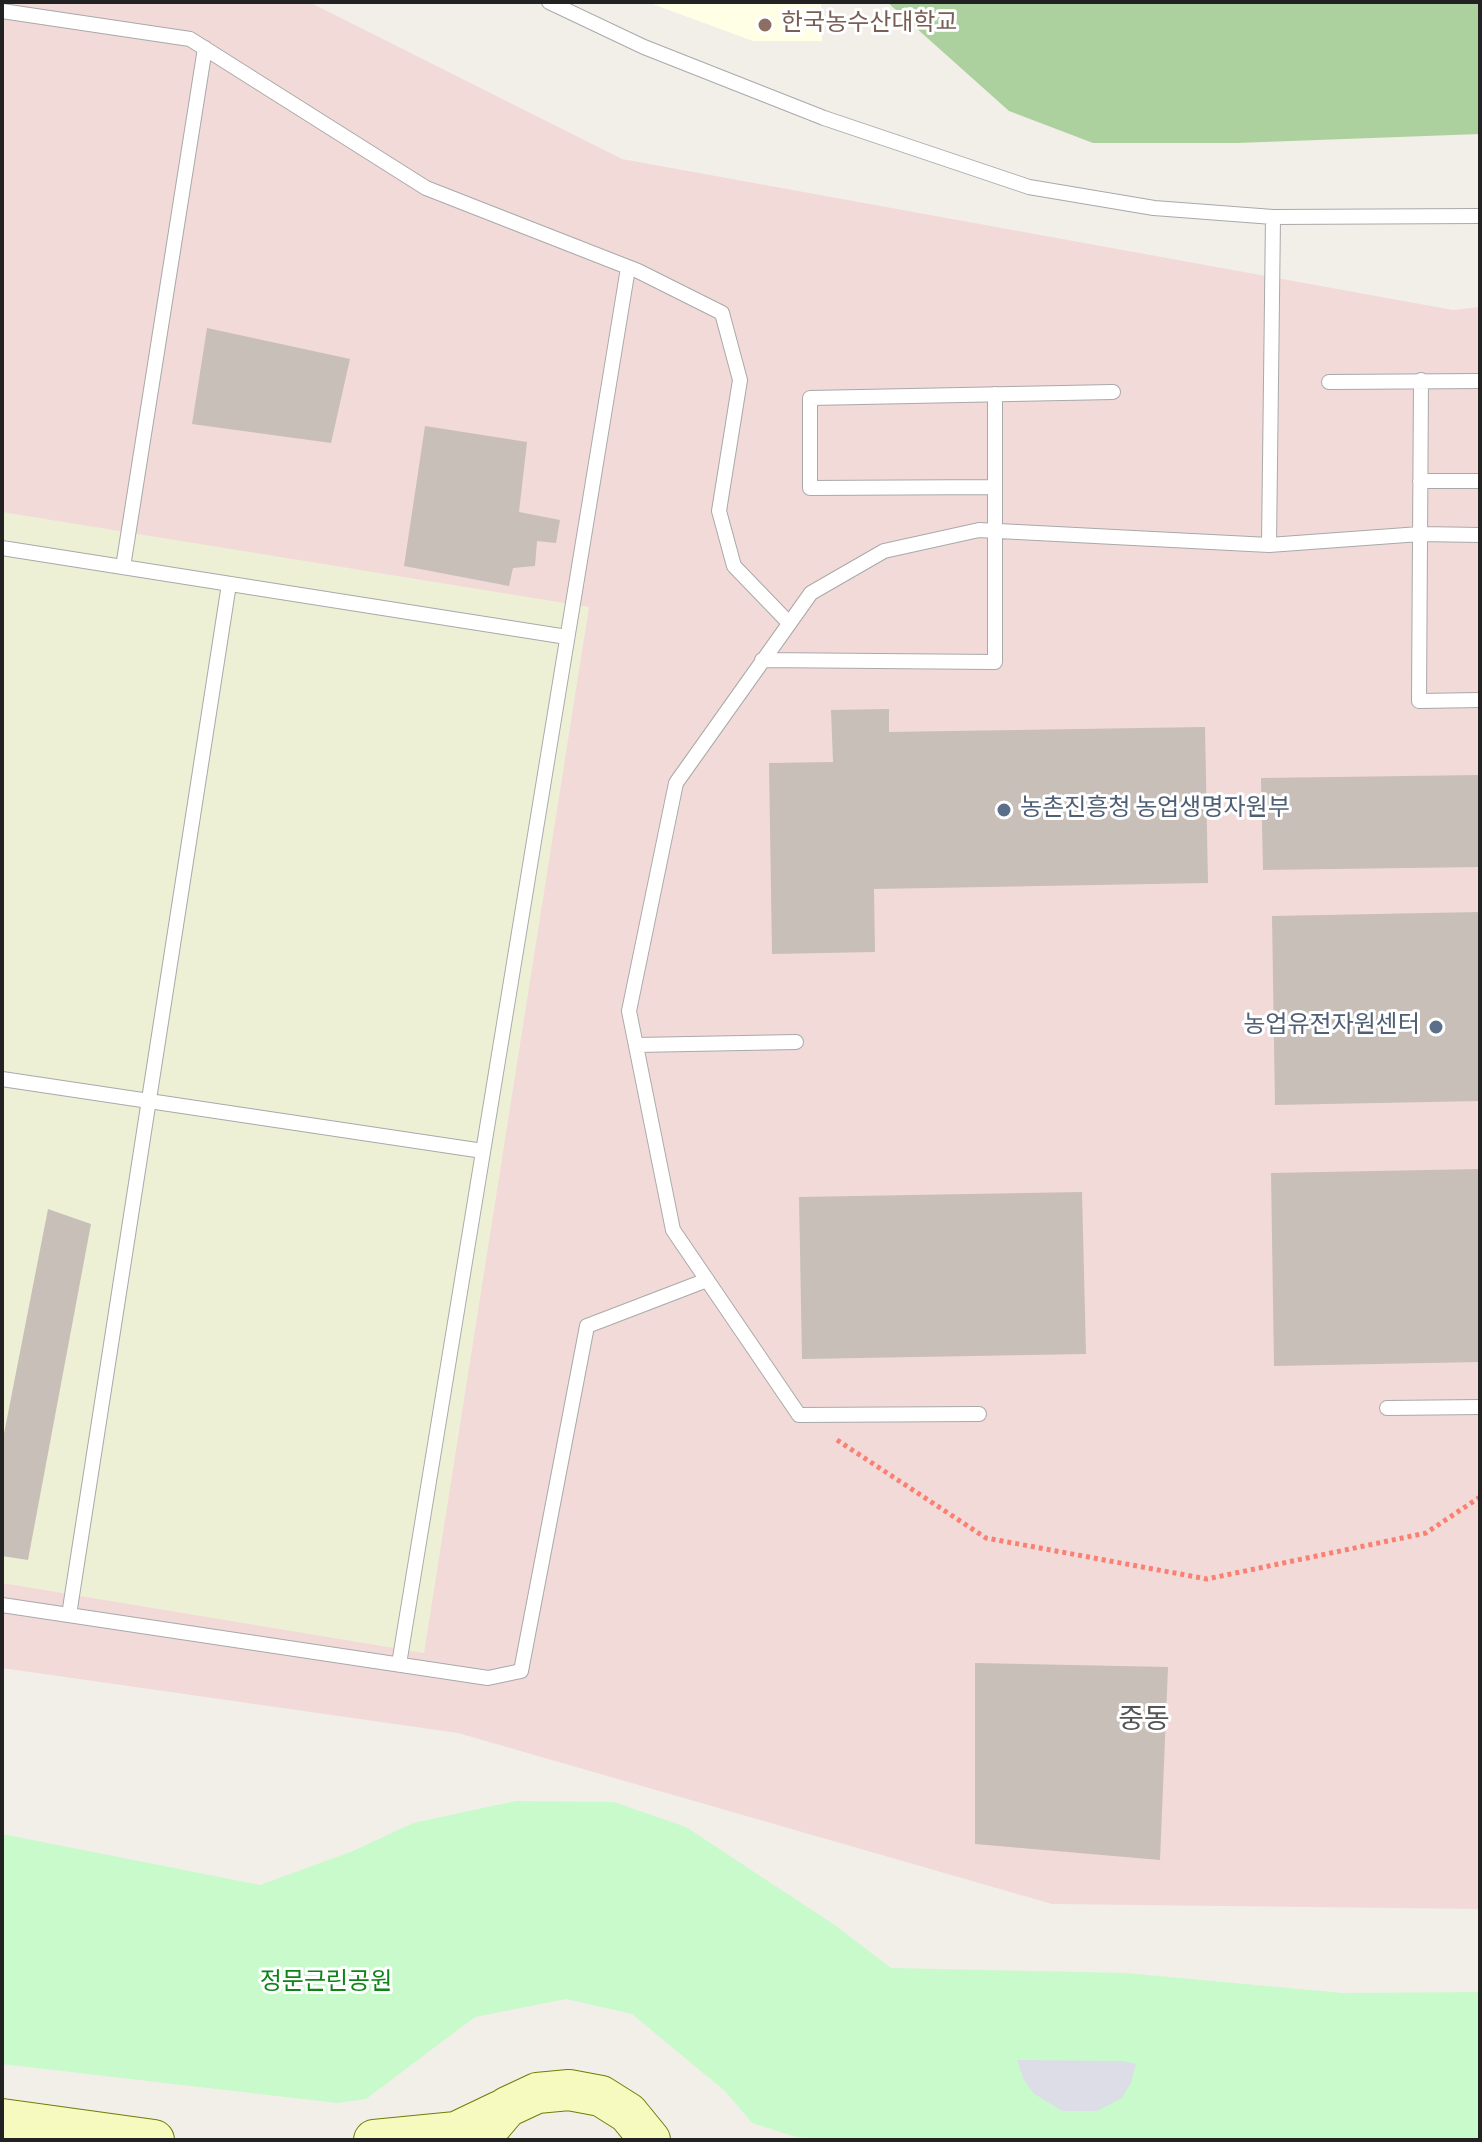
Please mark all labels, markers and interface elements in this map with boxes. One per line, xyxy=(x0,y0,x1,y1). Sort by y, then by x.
place label: 한국농수산대학교 xyxy=(781,11,958,39)
marker: 한국농수산대학교 xyxy=(756,16,774,34)
place label: 농촌진흥청 농업생명자원부 xyxy=(1020,796,1290,824)
marker: 농촌진흥청 농업생명자원부 xyxy=(995,801,1013,819)
place label: 농업유전자원센터 xyxy=(1243,1013,1420,1041)
marker: 농업유전자원센터 xyxy=(1427,1018,1445,1036)
district label: 중동 xyxy=(1118,1705,1170,1739)
park label: 정문근린공원 xyxy=(260,1970,392,1998)

